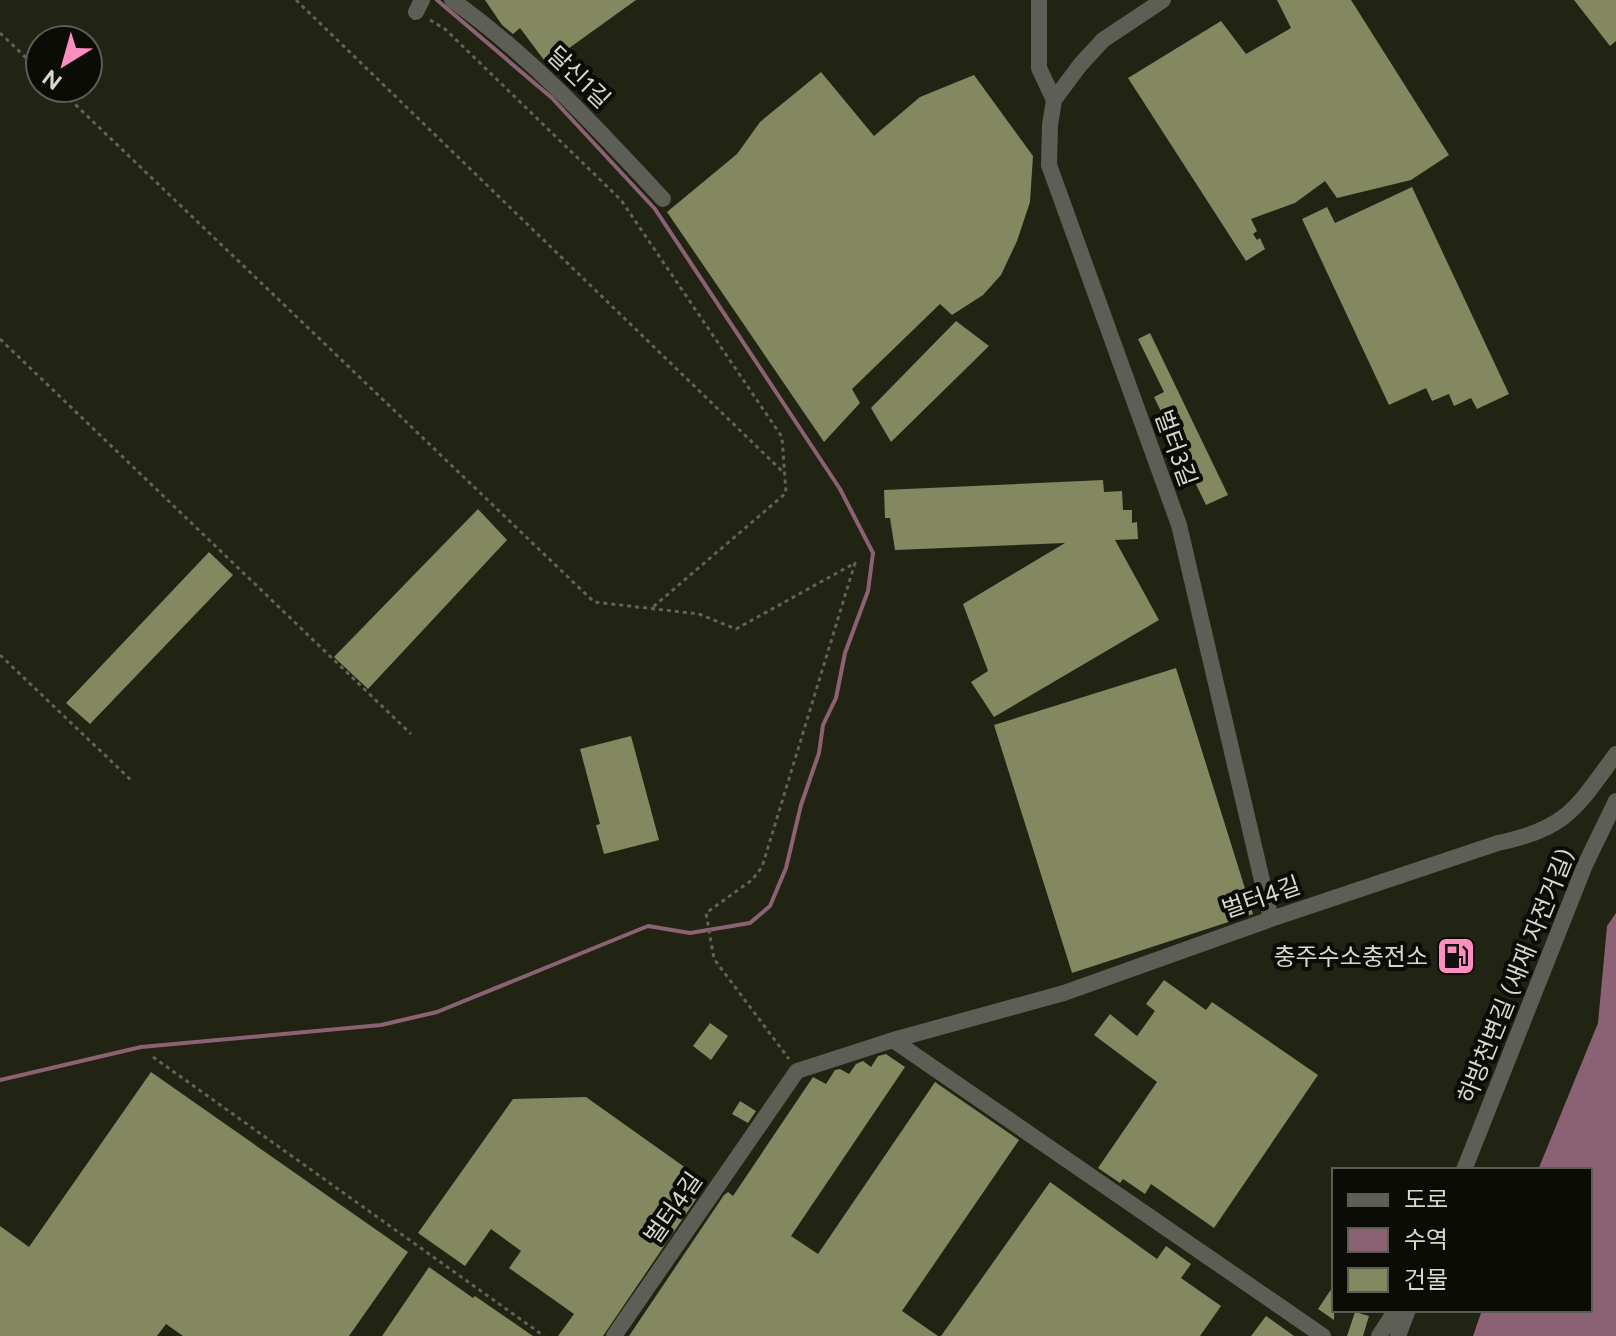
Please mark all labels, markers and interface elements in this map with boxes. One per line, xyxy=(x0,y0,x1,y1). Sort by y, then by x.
north arrow xyxy=(24,24,104,104)
street label: 달신1길 xyxy=(542,40,616,114)
text: N xyxy=(37,64,67,95)
street label: 벌터3길 xyxy=(1149,406,1203,490)
street label: 하방천변길 (새재 자전거길) xyxy=(1452,845,1580,1107)
street label: 벌터4길 xyxy=(1218,870,1304,924)
fuel station icon: 충주수소충전소 xyxy=(1435,935,1477,977)
place label: 충주수소충전소 xyxy=(1273,942,1428,971)
street label: 벌터4길 xyxy=(638,1166,708,1250)
legend xyxy=(1332,1168,1592,1312)
text: 도로 xyxy=(1404,1185,1448,1214)
text: 수역 xyxy=(1404,1225,1448,1254)
text: 건물 xyxy=(1404,1265,1448,1294)

